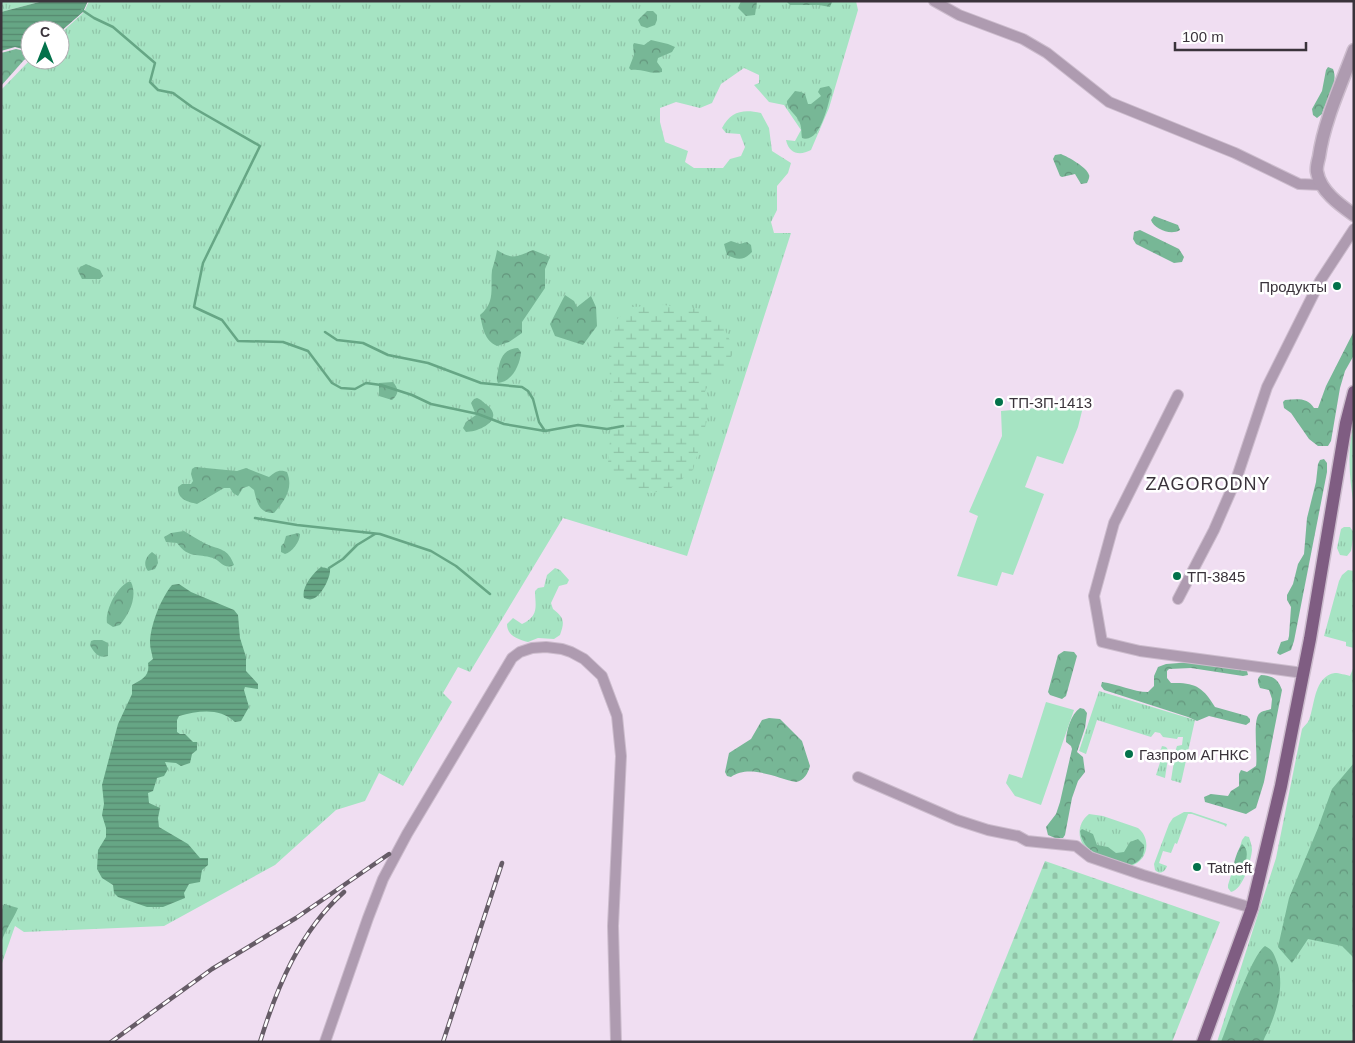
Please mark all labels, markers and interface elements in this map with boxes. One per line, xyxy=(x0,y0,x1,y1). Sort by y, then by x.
north arrow xyxy=(20,20,70,70)
scale bar xyxy=(1175,20,1306,52)
text: С xyxy=(40,24,50,40)
text: 100 m xyxy=(1182,28,1224,45)
place label: Продукты xyxy=(1259,278,1327,295)
marker: Продукты xyxy=(1331,280,1343,292)
place label: ТП-ЗП-1413 xyxy=(1009,394,1092,411)
marker: ТП-ЗП-1413 xyxy=(993,396,1005,408)
district label: ZAGORODNY xyxy=(1145,474,1271,494)
place label: ТП-3845 xyxy=(1187,568,1245,585)
marker: ТП-3845 xyxy=(1171,570,1183,582)
place label: Газпром АГНКС xyxy=(1139,746,1249,763)
marker: Газпром АГНКС xyxy=(1123,748,1135,760)
place label: Tatneft xyxy=(1207,859,1253,876)
marker: Tatneft xyxy=(1191,861,1203,873)

